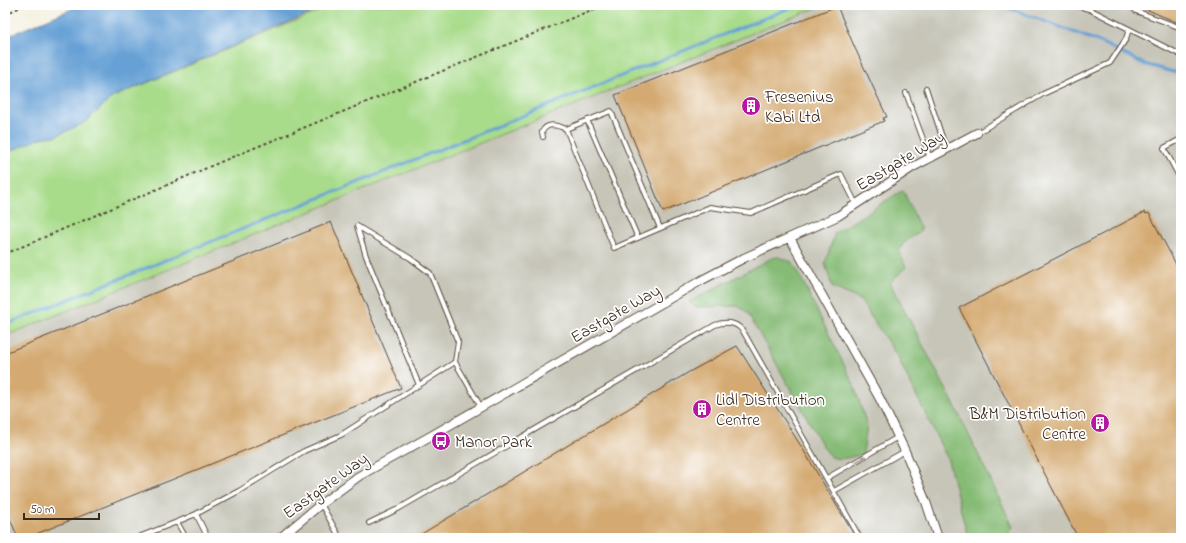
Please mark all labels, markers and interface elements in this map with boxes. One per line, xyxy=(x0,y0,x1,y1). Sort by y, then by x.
place label: Fresenius Kabi Ltd xyxy=(764,85,834,130)
building icon: Fresenius Kabi Ltd xyxy=(740,95,762,117)
street label: Eastgate Way xyxy=(851,125,951,199)
street label: Eastgate Way xyxy=(566,278,666,352)
place label: Lidl Distribution Centre xyxy=(716,388,825,433)
building icon: Lidl Distribution Centre xyxy=(691,398,713,420)
place label: B&M Distribution Centre xyxy=(968,402,1086,447)
building icon: B&M Distribution Centre xyxy=(1089,412,1111,434)
bus stop icon: Manor Park xyxy=(430,430,452,452)
place label: Manor Park xyxy=(455,430,533,455)
street label: Eastgate Way xyxy=(278,447,375,527)
one-way arrow xyxy=(855,455,867,462)
scale bar xyxy=(24,495,99,521)
text: 50 m xyxy=(30,501,54,519)

